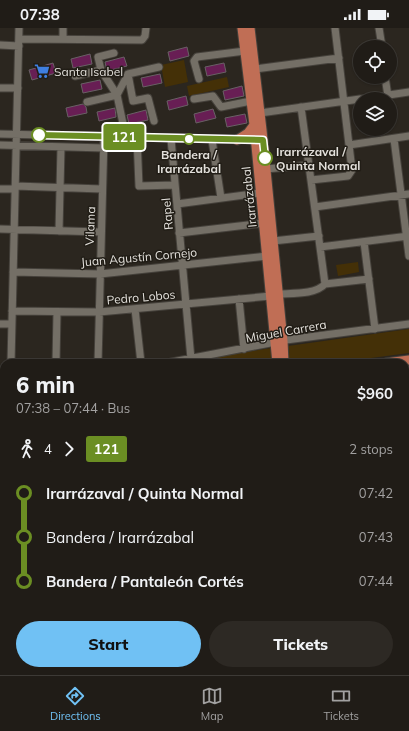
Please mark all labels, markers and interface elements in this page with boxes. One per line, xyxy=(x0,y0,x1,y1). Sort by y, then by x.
text: 07:38 xyxy=(20,5,60,24)
map controls xyxy=(353,40,397,136)
button: locate xyxy=(353,40,397,84)
supermarket icon: Santa Isabel xyxy=(33,62,51,80)
place label: Santa Isabel xyxy=(54,64,123,79)
button: layers xyxy=(353,92,397,136)
line badge: 121 xyxy=(101,124,147,150)
unlabelled marker xyxy=(31,127,47,143)
text: 121 xyxy=(111,128,137,146)
marker: Bandera / Irarrázabal xyxy=(183,133,195,145)
place label: Irarrázaval / Quinta Normal xyxy=(276,144,360,173)
place label: Bandera / Irarrázabal xyxy=(157,147,221,176)
marker: Irarrázaval / Quinta Normal xyxy=(257,150,273,166)
street label: Irarrázabal xyxy=(238,166,260,228)
street label: Rapel xyxy=(158,197,176,231)
street label: Vilama xyxy=(82,206,98,246)
street label: Juan Agustín Cornejo xyxy=(80,244,198,270)
street label: Pedro Lobos xyxy=(106,287,176,307)
street label: Miguel Carrera xyxy=(244,317,328,345)
text: 6 min xyxy=(16,371,75,399)
text: $960 xyxy=(357,384,393,403)
text: 07:38 – 07:44 · Bus xyxy=(16,400,130,416)
icon: walk xyxy=(16,438,38,460)
icon: forward xyxy=(58,438,80,460)
text: 121 xyxy=(94,440,119,458)
text: 4 xyxy=(44,441,52,457)
text: 2 stops xyxy=(349,441,393,457)
text: Irarrázaval / Quinta Normal xyxy=(46,484,243,503)
text: 07:42 xyxy=(359,485,393,501)
text: Bandera / Irarrázabal xyxy=(46,528,194,547)
text: 07:43 xyxy=(359,529,393,545)
text: Bandera / Pantaleón Cortés xyxy=(46,572,244,591)
text: 07:44 xyxy=(359,573,393,589)
button: Start xyxy=(16,621,201,667)
button: Tickets xyxy=(209,621,393,667)
tab: Directions xyxy=(50,685,101,723)
tab: Map xyxy=(201,685,223,723)
tab: Tickets xyxy=(323,685,359,723)

